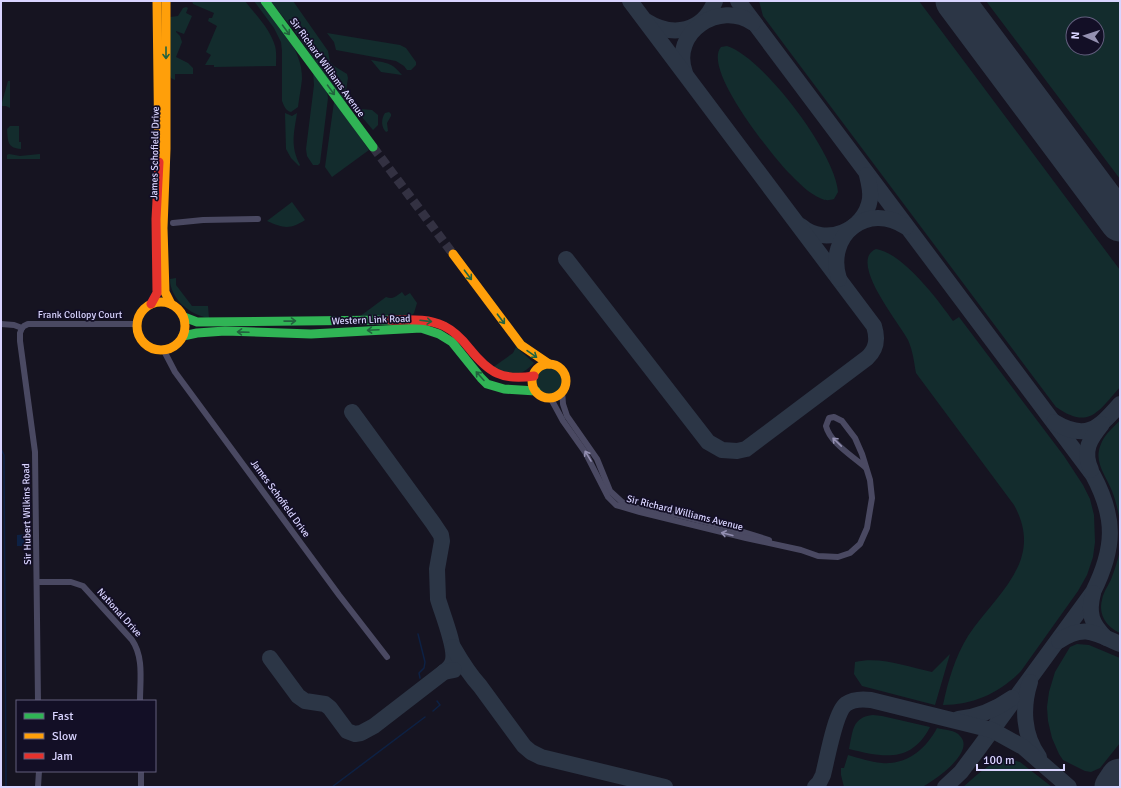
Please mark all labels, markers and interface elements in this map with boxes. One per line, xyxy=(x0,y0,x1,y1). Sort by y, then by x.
street label: Sir Richard Williams Avenue xyxy=(287,16,367,120)
north arrow xyxy=(1065,16,1105,56)
one-way arrow xyxy=(282,24,290,35)
text: N xyxy=(1069,31,1082,40)
one-way arrow xyxy=(162,46,170,59)
one-way arrow xyxy=(327,84,335,95)
street label: James Schofield Drive xyxy=(148,106,162,200)
one-way arrow xyxy=(464,270,473,281)
street label: Frank Collopy Court xyxy=(38,309,123,321)
street label: Western Link Road xyxy=(331,313,411,327)
one-way arrow xyxy=(497,313,505,324)
one-way arrow xyxy=(283,317,296,325)
one-way arrow xyxy=(419,317,432,325)
one-way arrow xyxy=(367,326,380,334)
one-way arrow xyxy=(237,328,250,336)
one-way arrow xyxy=(527,350,538,358)
one-way arrow xyxy=(476,372,485,382)
one-way arrow xyxy=(832,437,842,447)
one-way arrow xyxy=(583,450,591,462)
street label: James Schofield Drive xyxy=(248,457,312,540)
street label: Sir Hubert Wilkins Road xyxy=(20,463,34,565)
street label: Sir Richard Williams Avenue xyxy=(625,493,744,533)
one-way arrow xyxy=(721,529,734,537)
street label: National Drive xyxy=(94,586,144,639)
legend xyxy=(16,700,156,772)
text: Fast xyxy=(52,709,73,724)
text: Slow xyxy=(52,729,77,744)
scale bar xyxy=(977,746,1064,772)
text: Jam xyxy=(52,749,73,764)
text: 100 m xyxy=(983,753,1015,768)

